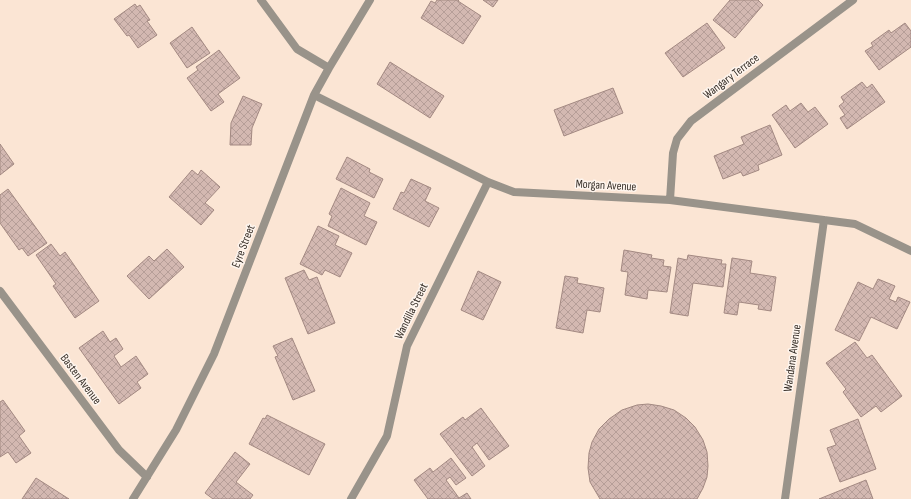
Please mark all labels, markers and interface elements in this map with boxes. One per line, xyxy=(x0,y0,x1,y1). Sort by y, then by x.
street label: Wangary Terrace xyxy=(700,50,762,102)
street label: Morgan Avenue xyxy=(575,176,637,195)
street label: Eyre Street xyxy=(228,222,259,270)
street label: Wandilla Street xyxy=(391,280,432,342)
street label: Wandana Avenue xyxy=(780,323,805,393)
street label: Basten Avenue xyxy=(57,351,104,408)

